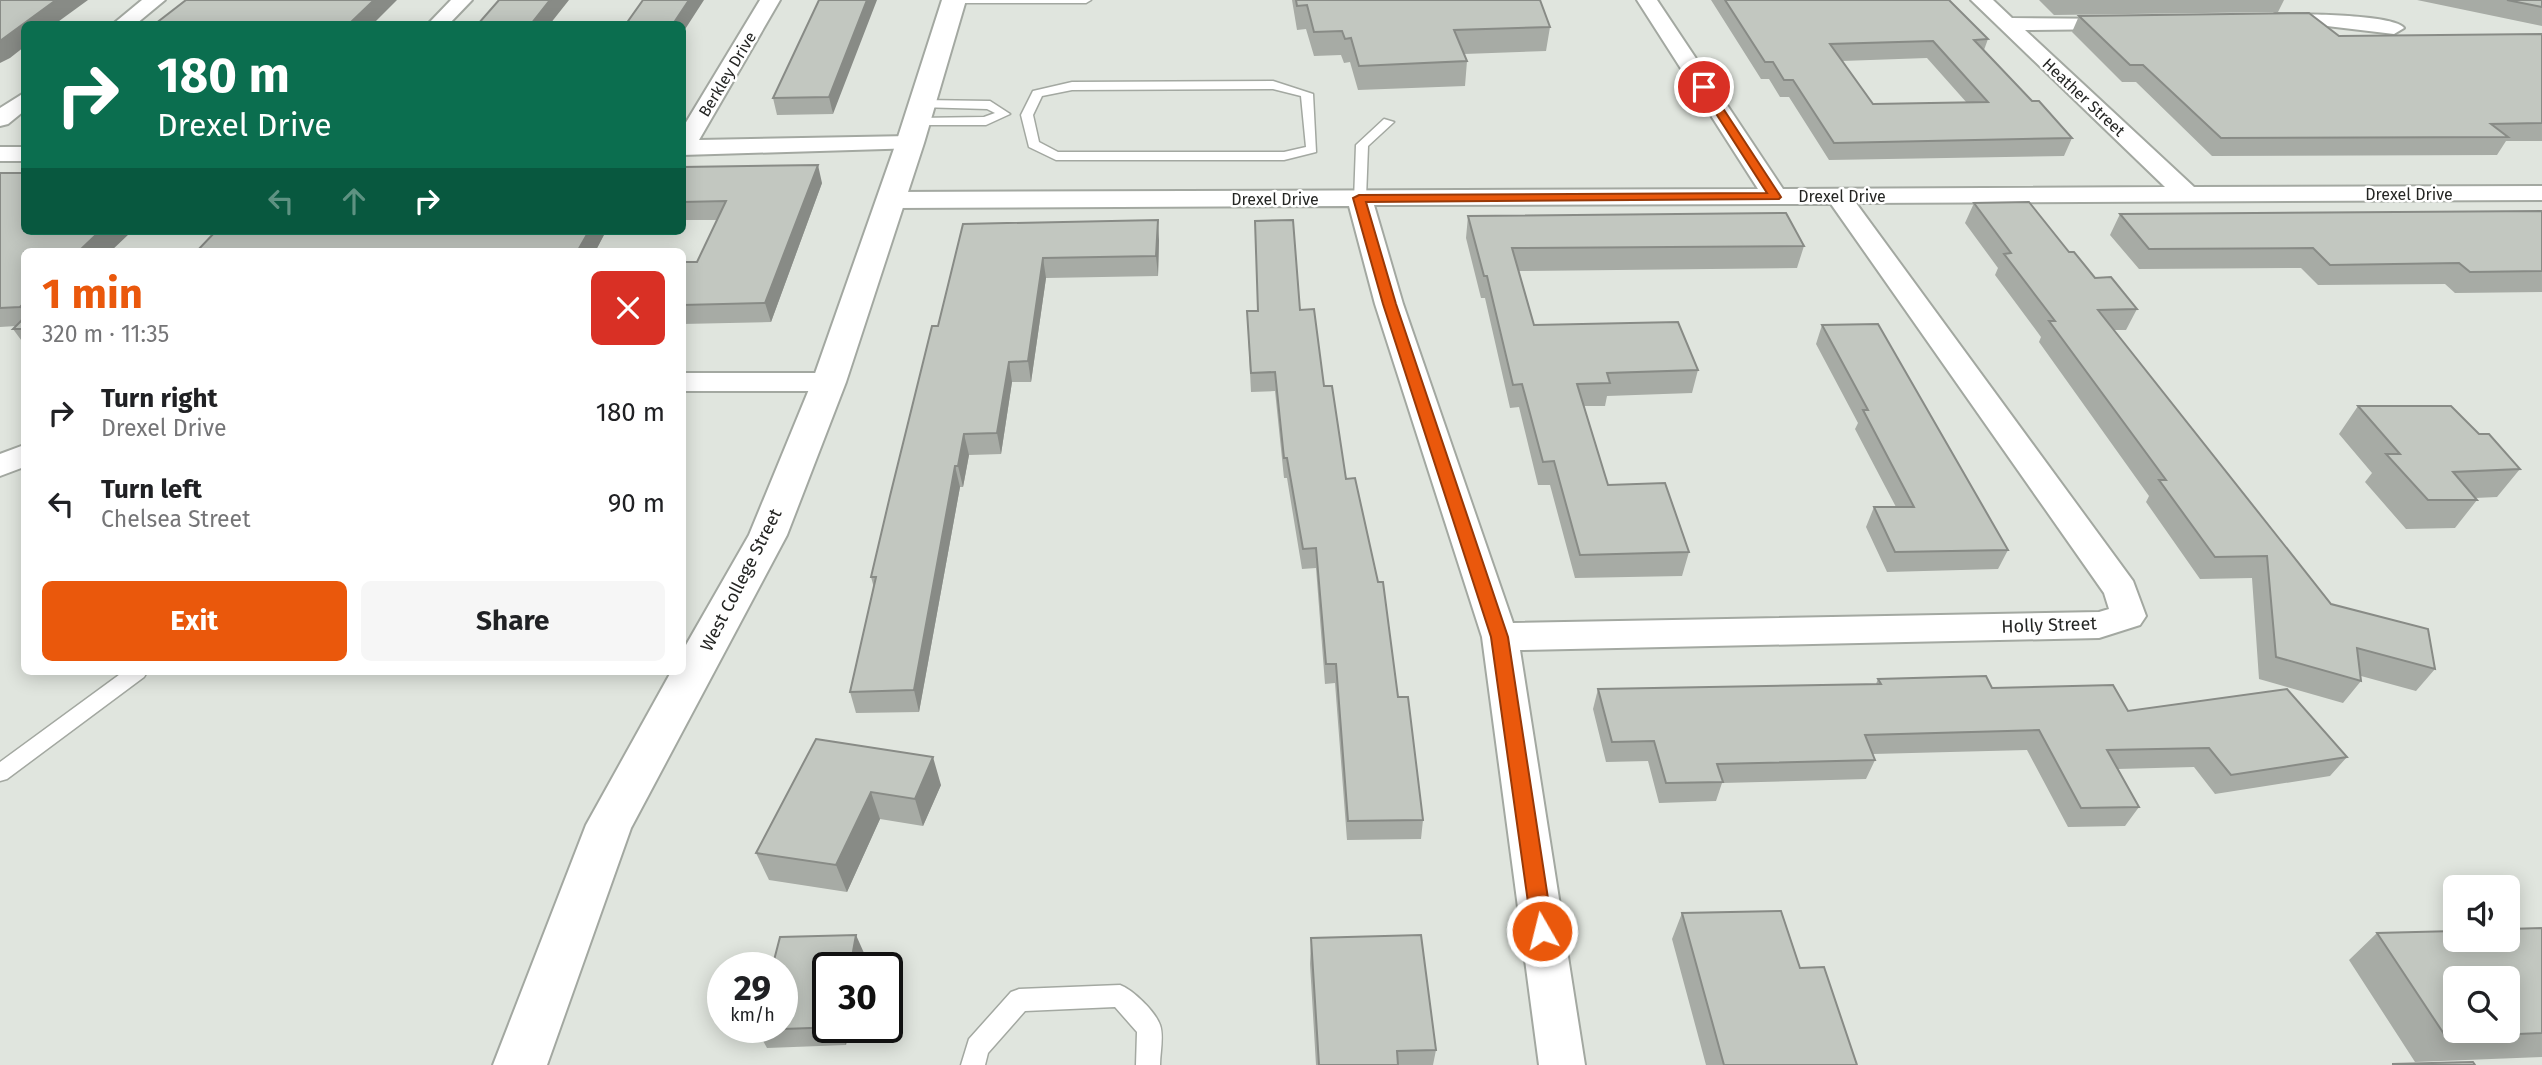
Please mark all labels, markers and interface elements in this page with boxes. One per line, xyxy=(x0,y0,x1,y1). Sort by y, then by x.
street label: Berkley Drive xyxy=(695,28,760,120)
text: 180 m xyxy=(157,46,290,105)
icon: right xyxy=(42,49,133,140)
street label: Heather Street xyxy=(2038,54,2129,141)
pin xyxy=(1674,57,1734,117)
icon: arrive xyxy=(1685,68,1723,106)
text: Drexel Drive xyxy=(157,106,332,144)
icon: left xyxy=(262,182,300,220)
icon: ahead xyxy=(335,182,373,220)
icon: right xyxy=(408,182,446,220)
street label: Drexel Drive xyxy=(2365,185,2453,204)
street label: Drexel Drive xyxy=(1798,187,1886,206)
street label: Drexel Drive xyxy=(1231,190,1319,209)
text: 1 min xyxy=(42,269,143,319)
button: close xyxy=(591,271,665,345)
text: 320 m · 11:35 xyxy=(42,320,169,348)
text: Turn right xyxy=(101,383,218,414)
icon: right xyxy=(42,394,80,432)
text: 180 m xyxy=(596,397,665,428)
text: Drexel Drive xyxy=(101,414,227,442)
text: Turn left xyxy=(101,474,202,505)
icon: left xyxy=(42,485,80,523)
text: 90 m xyxy=(608,488,665,519)
text: Chelsea Street xyxy=(101,505,250,533)
street label: West College Street xyxy=(696,505,787,655)
button: Exit xyxy=(42,581,347,661)
button: Share xyxy=(361,581,665,661)
street label: Holly Street xyxy=(2001,612,2098,638)
map controls xyxy=(2443,875,2520,1043)
button: sound xyxy=(2443,875,2520,952)
position arrow xyxy=(1505,894,1579,968)
speed limit sign: 30 xyxy=(812,952,903,1043)
button: search xyxy=(2443,966,2520,1043)
text: 29 xyxy=(734,967,771,1009)
text: km/h xyxy=(730,1004,775,1026)

